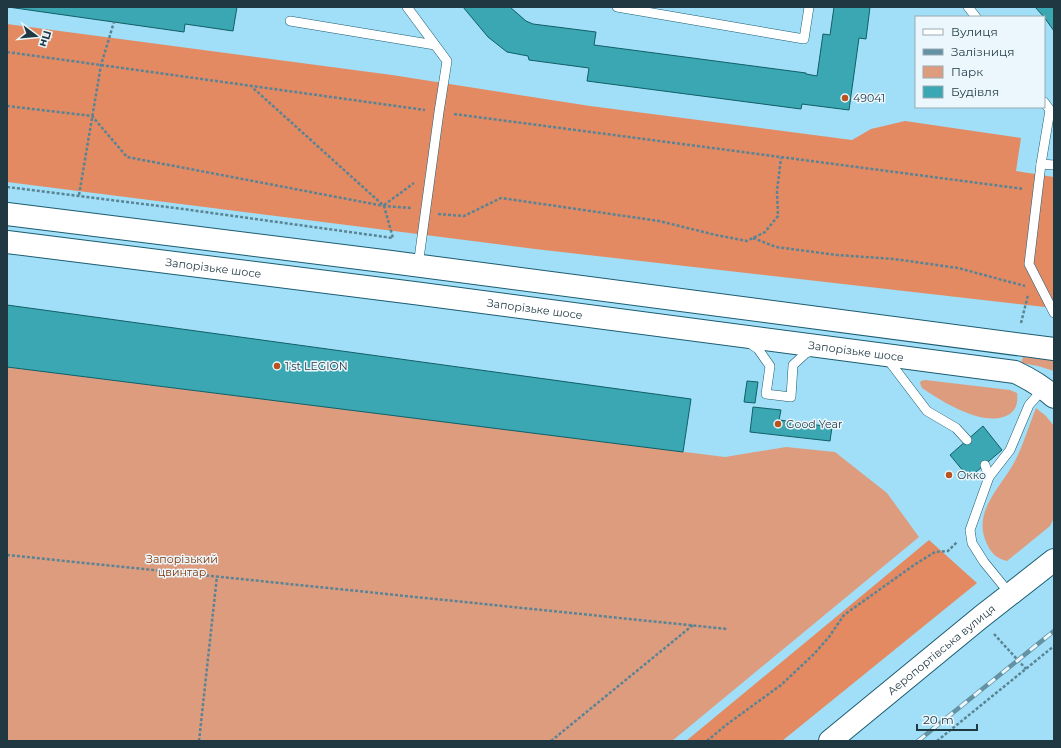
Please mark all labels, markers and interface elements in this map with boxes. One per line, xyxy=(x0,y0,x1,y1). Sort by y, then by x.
north arrow xyxy=(16,16,56,56)
legend xyxy=(915,16,1045,108)
text: Вулиця xyxy=(951,24,998,39)
text: Пн xyxy=(37,29,55,49)
text: Залізниця xyxy=(951,44,1015,59)
text: Парк xyxy=(951,64,983,79)
text: Будівля xyxy=(951,84,999,99)
place label: 49041 xyxy=(853,91,885,105)
marker: 49041 xyxy=(840,93,850,103)
street label: Запорізьке шосе xyxy=(165,255,262,281)
street label: Запорізьке шосе xyxy=(486,296,584,322)
street label: Запорізьке шосе xyxy=(807,338,905,364)
place label: 1'st LEGION xyxy=(285,359,348,373)
marker: 1'st LEGION xyxy=(272,361,282,371)
place label: Good Year xyxy=(786,417,842,431)
marker: Good Year xyxy=(773,419,783,429)
place label: Окко xyxy=(957,468,986,482)
marker: Окко xyxy=(944,470,954,480)
park label: Запорізький цвинтар xyxy=(146,552,218,579)
street label: Аеропортівська вулиця xyxy=(884,601,998,698)
scale bar xyxy=(917,706,977,732)
text: 20 m xyxy=(923,712,954,727)

